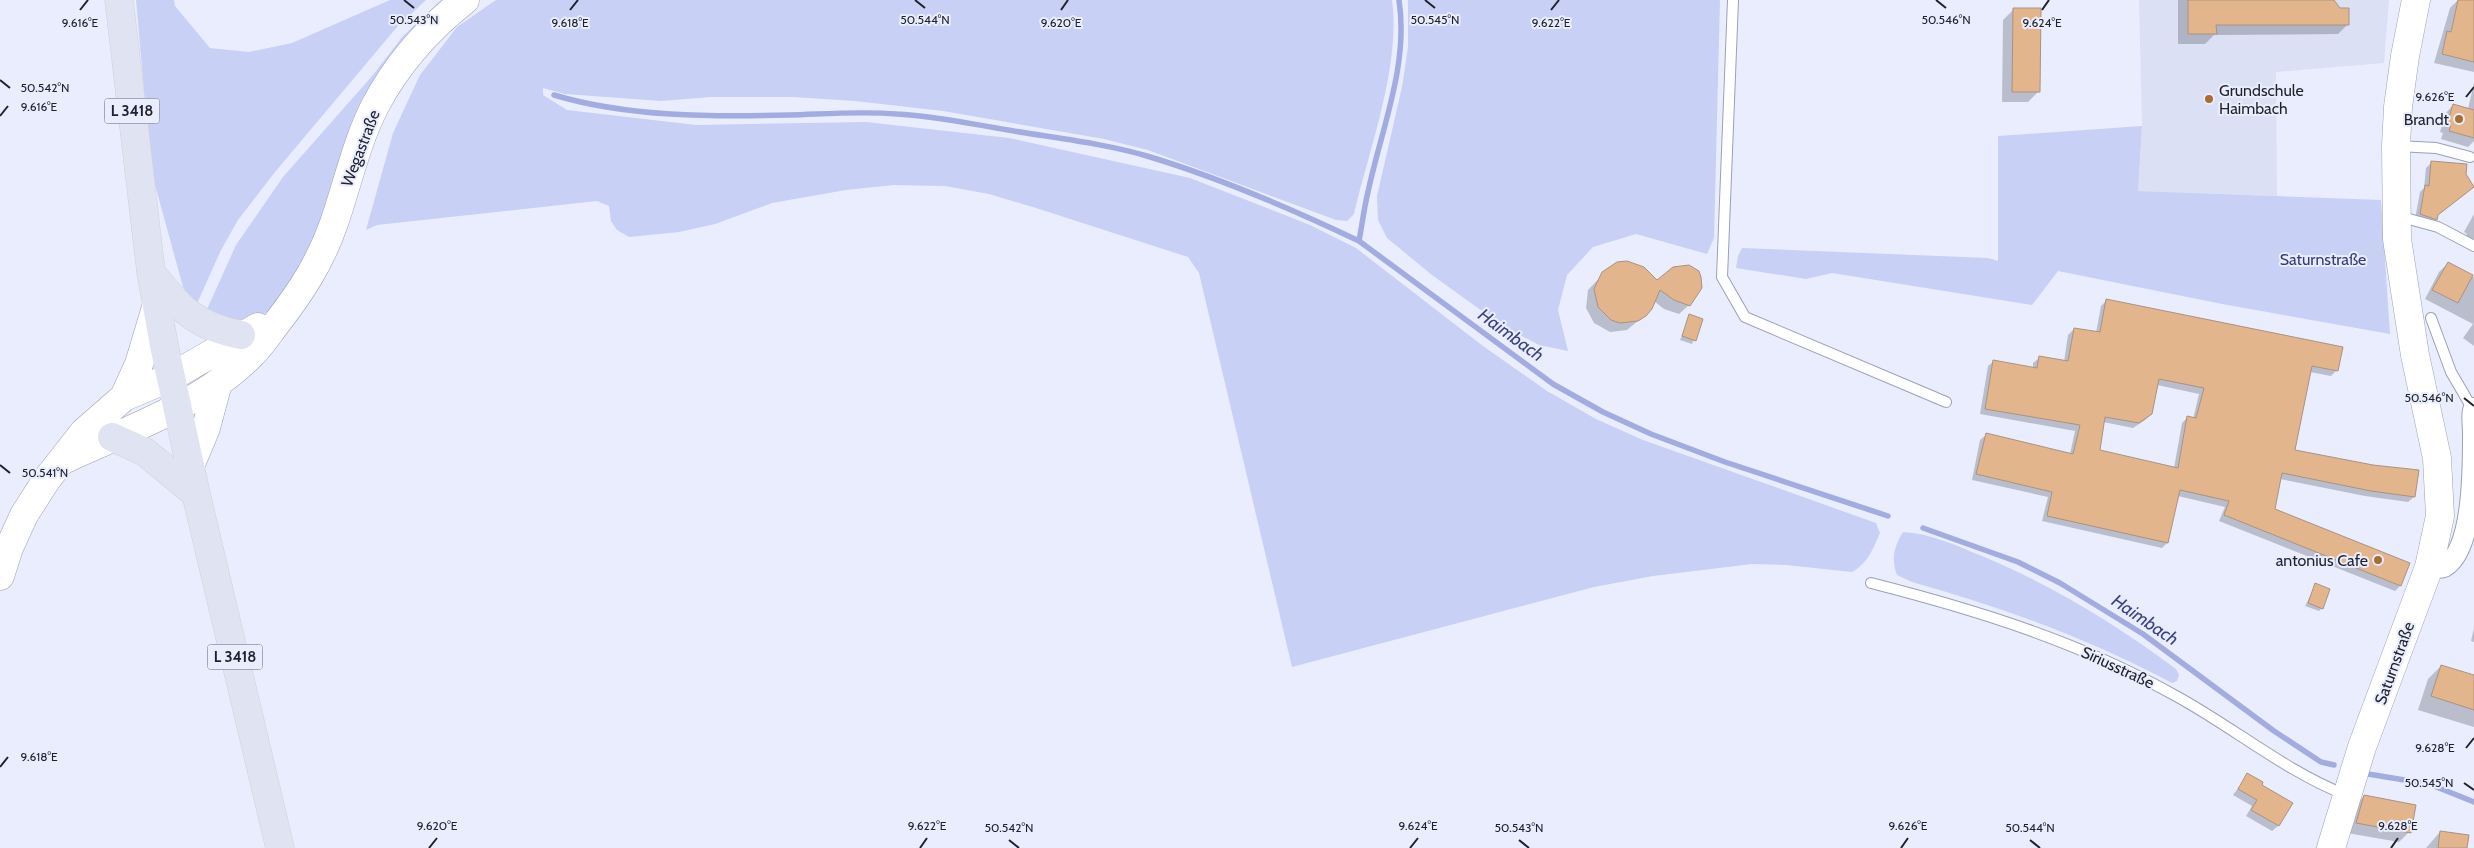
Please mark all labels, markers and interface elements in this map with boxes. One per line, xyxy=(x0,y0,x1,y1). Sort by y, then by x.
text: 50.543°N xyxy=(389,12,439,27)
text: 50.544°N xyxy=(900,12,950,27)
text: 50.545°N xyxy=(1410,12,1460,27)
text: 50.546°N xyxy=(1921,12,1971,27)
text: 9.616°E xyxy=(62,15,99,30)
text: 9.618°E xyxy=(551,15,589,30)
text: 9.620°E xyxy=(1041,15,1082,30)
text: 9.622°E xyxy=(1532,15,1571,30)
text: 9.624°E xyxy=(2022,15,2062,30)
text: 50.542°N xyxy=(21,80,69,95)
place label: Grundschule Haimbach xyxy=(2219,81,2304,118)
text: 9.626°E xyxy=(2416,89,2455,104)
marker: Grundschule Haimbach xyxy=(2203,93,2215,105)
road number: L 3418 xyxy=(104,98,160,124)
text: 9.616°E xyxy=(21,99,58,114)
street label: Wegastraße xyxy=(337,107,384,189)
place label: Brandt xyxy=(2404,110,2450,129)
marker: Brandt xyxy=(2453,113,2465,125)
park label: Saturnstraße xyxy=(2280,250,2366,269)
water label: Haimbach xyxy=(1474,304,1548,366)
text: 50.546°N xyxy=(2404,390,2454,405)
text: 50.541°N xyxy=(22,465,68,480)
place label: antonius Cafe xyxy=(2276,551,2368,570)
marker: antonius Cafe xyxy=(2372,554,2384,566)
water label: Haimbach xyxy=(2107,590,2183,650)
street label: Saturnstraße xyxy=(2371,619,2418,707)
street label: Siriusstraße xyxy=(2078,642,2157,693)
road number: L 3418 xyxy=(208,644,262,670)
text: 9.628°E xyxy=(2415,740,2455,755)
text: 9.618°E xyxy=(20,749,58,764)
text: 50.545°N xyxy=(2404,775,2454,790)
text: 9.620°E xyxy=(417,818,458,833)
text: 9.622°E xyxy=(908,818,947,833)
text: 9.624°E xyxy=(1398,818,1438,833)
text: 9.626°E xyxy=(1889,818,1928,833)
text: 9.628°E xyxy=(2378,818,2418,833)
text: 50.542°N xyxy=(985,820,1033,835)
text: 50.543°N xyxy=(1494,820,1544,835)
text: 50.544°N xyxy=(2005,820,2055,835)

